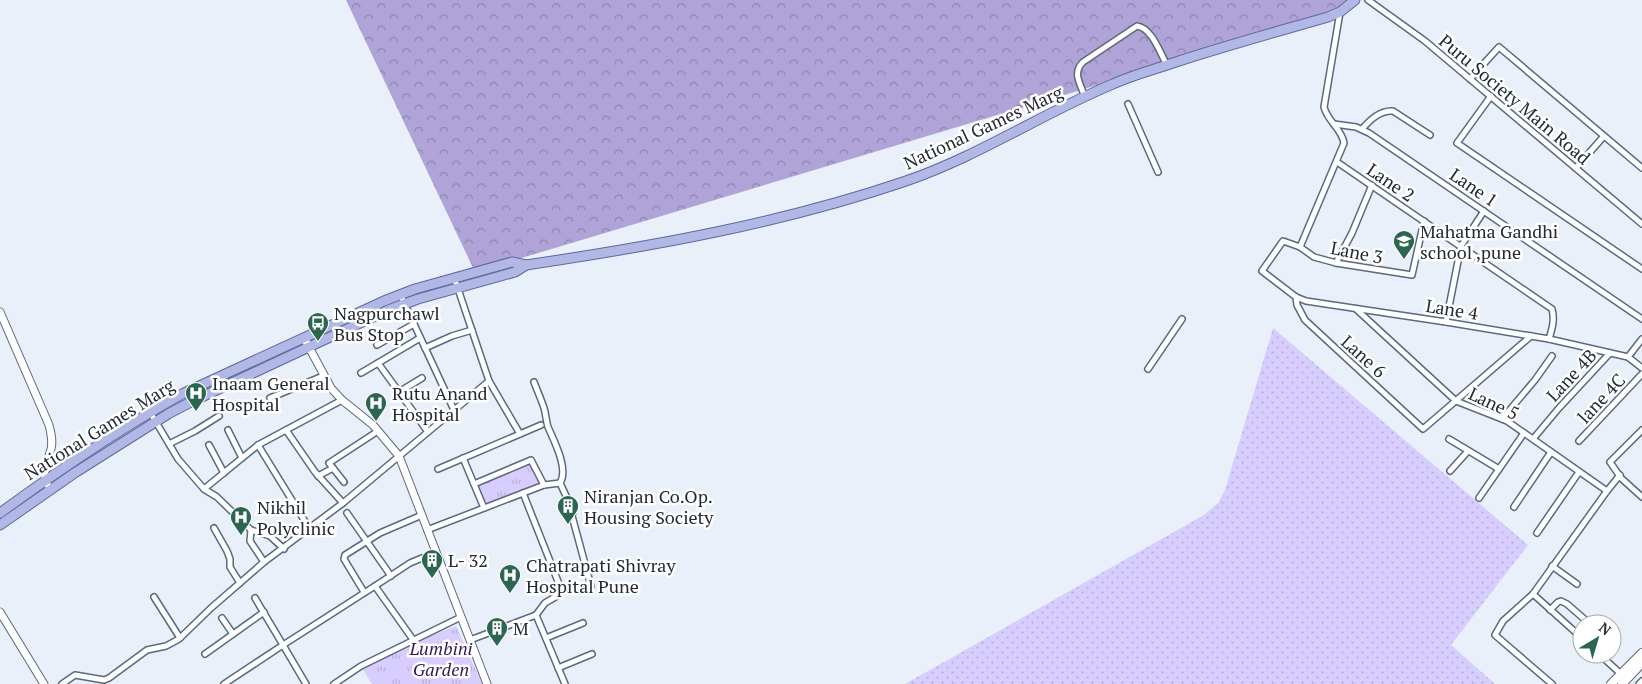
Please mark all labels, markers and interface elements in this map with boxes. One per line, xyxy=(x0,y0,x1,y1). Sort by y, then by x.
street label: Puru Society Main Road xyxy=(1434,29,1596,169)
street label: National Games Marg xyxy=(899,79,1067,174)
street label: Lane 2 xyxy=(1362,157,1420,207)
street label: Lane 1 xyxy=(1445,162,1503,212)
place label: Mahatma Gandhi school ,pune xyxy=(1420,219,1558,264)
school or university icon: Mahatma Gandhi school ,pune xyxy=(1392,229,1416,260)
street label: Lane 3 xyxy=(1329,235,1385,269)
street label: Lane 4 xyxy=(1424,293,1480,325)
place label: Nagpurchawl Bus Stop xyxy=(334,301,440,346)
bus stop icon: Nagpurchawl Bus Stop xyxy=(306,311,330,342)
street label: Lane 6 xyxy=(1336,329,1392,383)
street label: Lane 4B xyxy=(1540,343,1602,407)
street label: lane 4C xyxy=(1572,368,1630,428)
place label: Inaam General Hospital xyxy=(212,371,330,416)
street label: National Games Marg xyxy=(19,373,179,485)
hospital icon: Inaam General Hospital xyxy=(184,381,208,412)
place label: Rutu Anand Hospital xyxy=(392,381,488,426)
street label: Lane 5 xyxy=(1465,381,1523,425)
hospital icon: Rutu Anand Hospital xyxy=(364,391,388,422)
place label: Niranjan Co.Op. Housing Society xyxy=(584,484,714,529)
building icon: Niranjan Co.Op. Housing Society xyxy=(556,494,580,525)
place label: Nikhil Polyclinic xyxy=(257,495,335,540)
hospital icon: Nikhil Polyclinic xyxy=(229,505,253,536)
building icon: L- 32 xyxy=(420,548,444,579)
place label: L- 32 xyxy=(448,548,488,572)
place label: Chatrapati Shivray Hospital Pune xyxy=(526,553,676,598)
hospital icon: Chatrapati Shivray Hospital Pune xyxy=(498,563,522,594)
north arrow xyxy=(1572,614,1622,664)
building icon: M xyxy=(485,616,509,647)
place label: M xyxy=(513,616,529,640)
text: N xyxy=(1595,618,1616,639)
park label: Lumbini Garden xyxy=(408,636,473,681)

